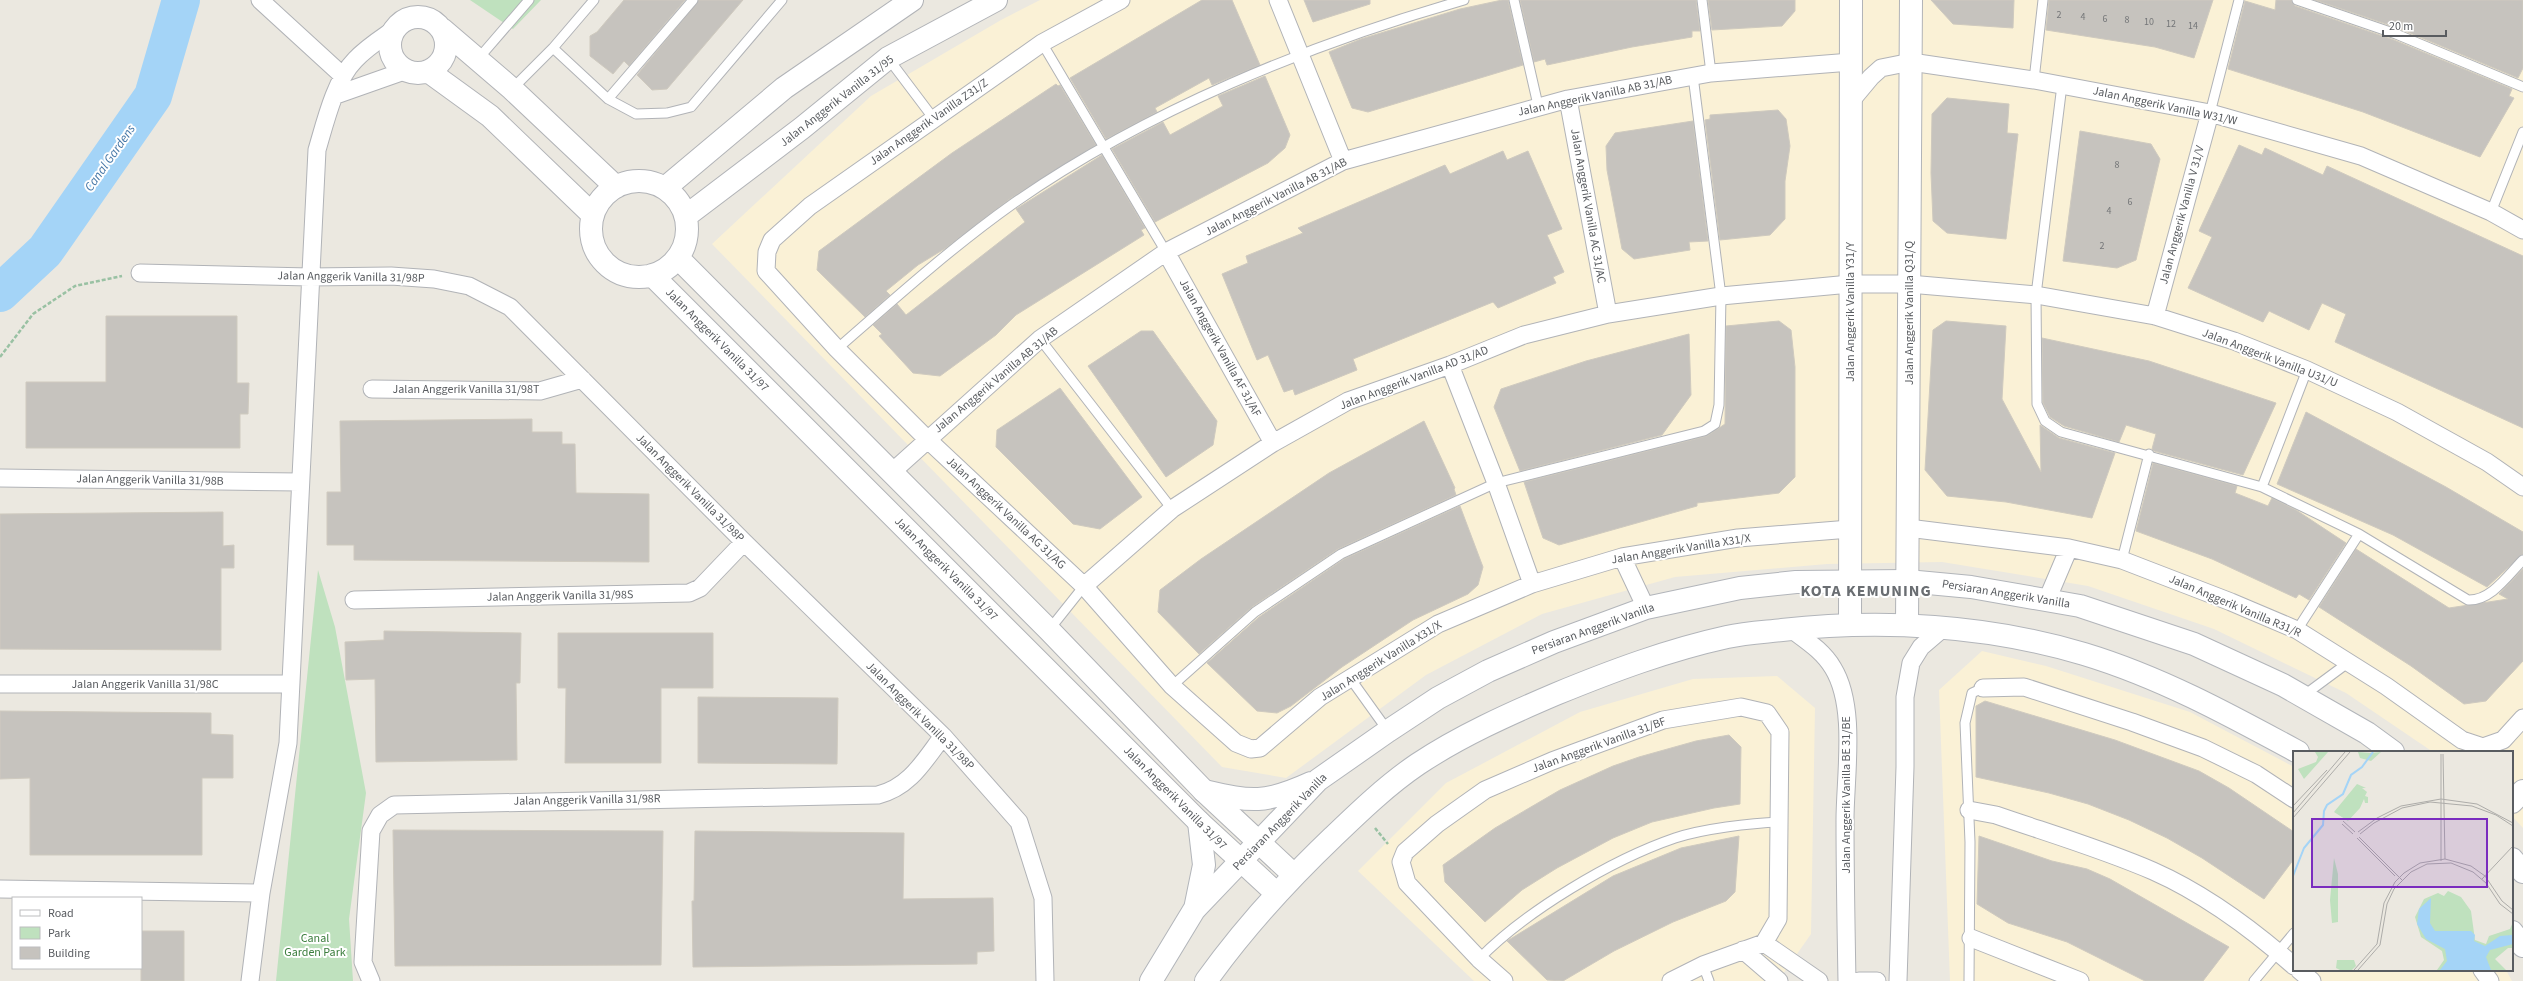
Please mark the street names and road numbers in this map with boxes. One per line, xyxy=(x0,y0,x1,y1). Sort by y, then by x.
street label: Jalan Anggerik Vanilla 31/95 xyxy=(776,51,898,151)
street label: Jalan Anggerik Vanilla AB 31/AB xyxy=(1516,71,1674,121)
street label: Jalan Anggerik Vanilla Z31/Z xyxy=(866,74,992,170)
street label: Jalan Anggerik Vanilla W31/W xyxy=(2091,82,2239,130)
street label: Jalan Anggerik Vanilla AC 31/AC xyxy=(1566,127,1610,285)
street label: Jalan Anggerik Vanilla V 31/V xyxy=(2155,143,2209,286)
street label: Jalan Anggerik Vanilla AB 31/AB xyxy=(1202,154,1350,240)
street label: Jalan Anggerik Vanilla Q31/Q xyxy=(1901,241,1918,385)
street label: Jalan Anggerik Vanilla Y31/Y xyxy=(1842,242,1859,382)
street label: Jalan Anggerik Vanilla 31/98P xyxy=(277,267,425,287)
street label: Jalan Anggerik Vanilla AF 31/AF xyxy=(1175,276,1265,420)
street label: Jalan Anggerik Vanilla 31/97 xyxy=(661,284,773,396)
street label: Jalan Anggerik Vanilla AB 31/AB xyxy=(930,323,1062,437)
street label: Jalan Anggerik Vanilla U31/U xyxy=(2200,324,2340,392)
street label: Jalan Anggerik Vanilla AD 31/AD xyxy=(1337,342,1491,414)
street label: Jalan Anggerik Vanilla 31/98T xyxy=(393,381,540,398)
street label: Jalan Anggerik Vanilla 31/98P xyxy=(632,430,748,546)
street label: Jalan Anggerik Vanilla AG 31/AG xyxy=(942,453,1070,573)
street label: Jalan Anggerik Vanilla 31/98B xyxy=(76,470,224,490)
street label: Jalan Anggerik Vanilla 31/97 xyxy=(890,513,1002,625)
street label: Jalan Anggerik Vanilla X31/X xyxy=(1610,530,1752,568)
street label: Jalan Anggerik Vanilla R31/R xyxy=(2166,570,2304,642)
street label: Persiaran Anggerik Vanilla xyxy=(1941,575,2071,613)
street label: Jalan Anggerik Vanilla 31/98S xyxy=(486,586,634,606)
street label: Persiaran Anggerik Vanilla xyxy=(1529,599,1657,659)
street label: Jalan Anggerik Vanilla X31/X xyxy=(1317,616,1445,706)
street label: Jalan Anggerik Vanilla 31/98P xyxy=(862,658,978,774)
street label: Jalan Anggerik Vanilla 31/98C xyxy=(71,676,219,693)
street label: Jalan Anggerik Vanilla 31/BF xyxy=(1530,713,1668,777)
street label: Jalan Anggerik Vanilla BE 31/BE xyxy=(1838,716,1855,874)
street label: Jalan Anggerik Vanilla 31/97 xyxy=(1119,742,1231,854)
street label: Persiaran Anggerik Vanilla xyxy=(1229,769,1331,875)
street label: Jalan Anggerik Vanilla 31/98R xyxy=(513,790,661,810)

